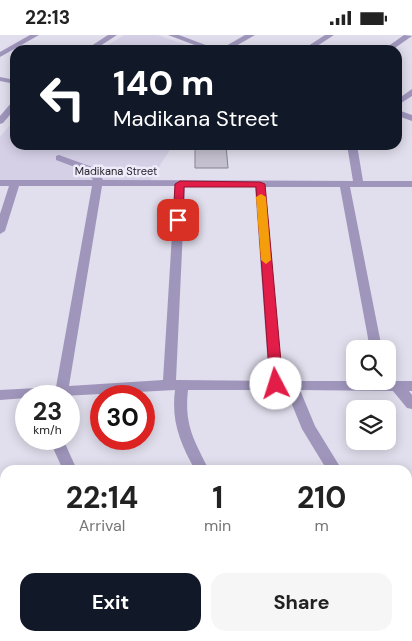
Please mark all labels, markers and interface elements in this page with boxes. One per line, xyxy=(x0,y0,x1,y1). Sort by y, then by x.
text: 22:13 xyxy=(25,5,70,30)
text: 140 m xyxy=(113,60,214,106)
icon: left xyxy=(30,65,95,130)
text: Madikana Street xyxy=(113,104,278,133)
street label: Madikana Street xyxy=(75,164,157,178)
pin xyxy=(157,199,199,241)
icon: arrive xyxy=(164,206,192,234)
map controls xyxy=(346,340,396,450)
button: search xyxy=(346,340,396,390)
position arrow xyxy=(249,357,301,409)
speed limit sign: 30 xyxy=(90,385,155,450)
text: 23 xyxy=(33,395,62,428)
button: layers xyxy=(346,400,396,450)
text: km/h xyxy=(33,422,62,438)
text: 22:14 xyxy=(66,478,138,517)
text: 1 xyxy=(212,478,223,517)
text: 210 xyxy=(297,478,346,517)
text: Arrival xyxy=(79,515,125,536)
text: min xyxy=(204,515,231,536)
text: m xyxy=(315,515,329,536)
button: Exit xyxy=(20,573,201,631)
button: Share xyxy=(211,573,392,631)

